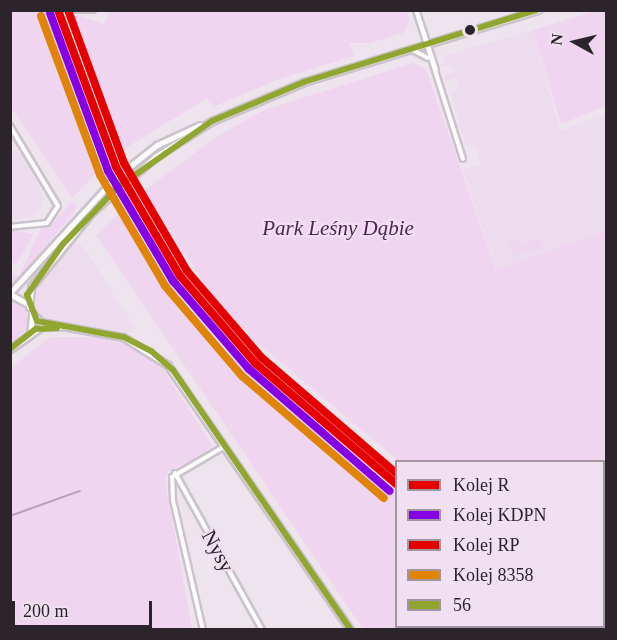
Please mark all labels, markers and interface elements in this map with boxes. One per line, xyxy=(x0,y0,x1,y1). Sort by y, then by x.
north arrow xyxy=(545,12,605,72)
unlabelled marker xyxy=(464,24,476,36)
text: N xyxy=(547,33,566,46)
park label: Park Leśny Dąbie xyxy=(262,215,414,241)
legend xyxy=(395,460,605,628)
text: Kolej R xyxy=(453,475,510,495)
text: Kolej KDPN xyxy=(453,505,547,525)
street label: Nysy xyxy=(196,526,240,576)
text: Kolej RP xyxy=(453,535,520,555)
text: Kolej 8358 xyxy=(453,565,534,585)
scale bar xyxy=(15,589,154,627)
text: 56 xyxy=(453,595,471,615)
text: 200 m xyxy=(23,601,69,621)

